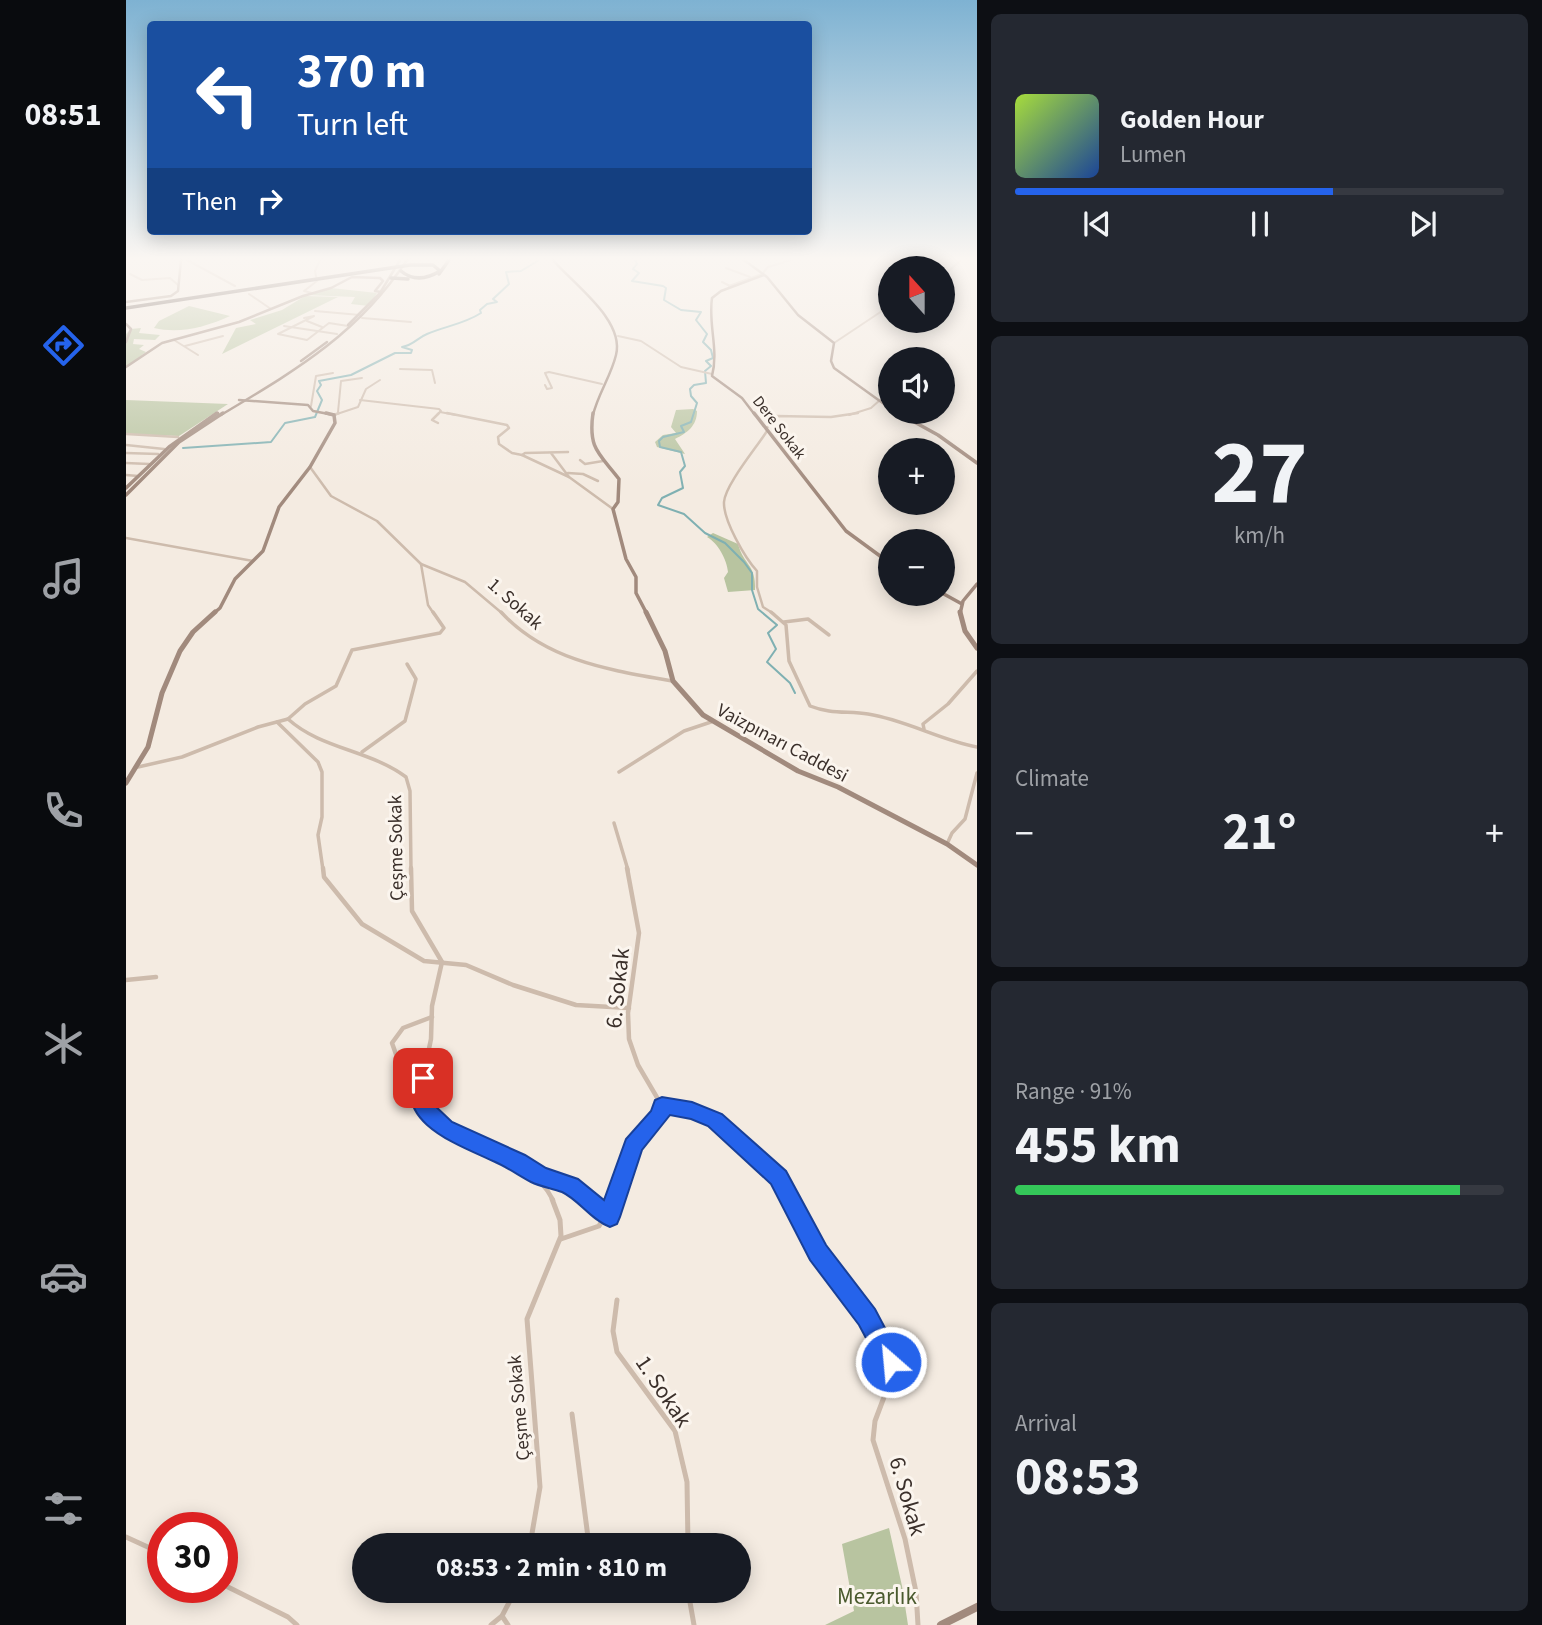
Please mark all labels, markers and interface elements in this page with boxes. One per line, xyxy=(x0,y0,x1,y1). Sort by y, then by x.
text: 370 m xyxy=(297,37,426,107)
icon: left xyxy=(182,49,273,140)
text: 08:51 xyxy=(24,92,102,138)
text: Golden Hour xyxy=(1120,101,1264,138)
text: Turn left xyxy=(297,102,408,148)
text: Lumen xyxy=(1120,138,1187,171)
icon: right xyxy=(251,182,289,220)
text: Then xyxy=(182,183,237,220)
icon: previous xyxy=(1078,205,1116,243)
icon: pause xyxy=(1241,205,1279,243)
icon: next xyxy=(1404,205,1442,243)
north arrow xyxy=(878,256,956,332)
map controls xyxy=(878,256,955,606)
icon: directions xyxy=(39,321,88,370)
button: sound xyxy=(878,347,955,424)
street label: Dere Sokak xyxy=(747,391,811,464)
text: 27 xyxy=(1211,409,1308,538)
button: + xyxy=(878,438,955,515)
text: km/h xyxy=(1234,519,1285,552)
button: − xyxy=(878,529,955,606)
icon: music xyxy=(39,554,88,603)
street label: 1. Sokak xyxy=(481,572,549,637)
street label: Vaizpınarı Caddesi xyxy=(712,697,853,789)
text: Climate xyxy=(1015,762,1089,795)
icon: phone xyxy=(39,786,88,835)
street label: Çeşme Sokak xyxy=(382,794,411,901)
text: 21° xyxy=(1223,796,1296,870)
text: − xyxy=(1015,807,1034,861)
text: + xyxy=(1485,807,1504,861)
street label: 6. Sokak xyxy=(597,946,638,1030)
icon: climate xyxy=(39,1019,88,1068)
pin xyxy=(393,1048,453,1108)
icon: arrive xyxy=(404,1059,442,1097)
text: Range · 91% xyxy=(1015,1075,1132,1108)
text: 455 km xyxy=(1015,1109,1181,1183)
icon: car xyxy=(39,1252,88,1301)
position arrow xyxy=(854,1325,928,1399)
street label: 1. Sokak xyxy=(627,1349,700,1434)
street label: Çeşme Sokak xyxy=(501,1353,538,1462)
text: Arrival xyxy=(1015,1407,1077,1440)
text: 08:53 xyxy=(1015,1441,1140,1515)
street label: 6. Sokak xyxy=(881,1453,935,1540)
icon: filters xyxy=(39,1484,88,1533)
speed limit sign: 30 xyxy=(147,1512,238,1603)
text: 08:53 · 2 min · 810 m xyxy=(436,1549,667,1586)
park label: Mezarlık xyxy=(837,1580,918,1613)

